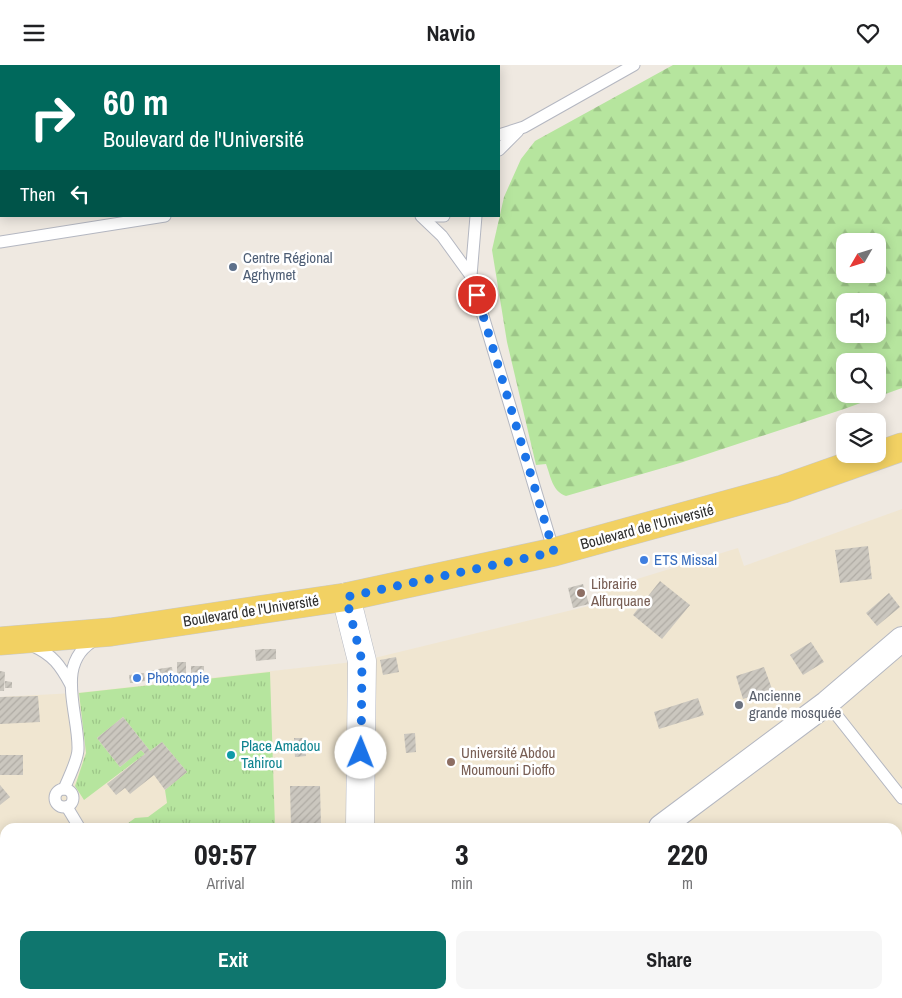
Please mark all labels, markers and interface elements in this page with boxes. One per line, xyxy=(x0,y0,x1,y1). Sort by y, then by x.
text: Navio xyxy=(426,18,476,48)
icon: menu xyxy=(20,19,48,47)
icon: heart xyxy=(854,19,882,47)
text: 60 m xyxy=(103,79,168,126)
icon: right xyxy=(20,85,85,150)
text: Boulevard de l'Université xyxy=(103,124,304,154)
icon: left xyxy=(66,180,94,208)
text: Then xyxy=(20,181,56,207)
north arrow xyxy=(836,233,886,283)
map controls xyxy=(836,233,886,463)
place label: Centre Régional Agrhymet xyxy=(242,247,333,285)
marker: Centre Régional Agrhymet xyxy=(227,261,239,273)
pin xyxy=(456,274,498,316)
icon: arrive xyxy=(463,281,491,309)
button: sound xyxy=(836,293,886,343)
button: search xyxy=(836,353,886,403)
button: layers xyxy=(836,413,886,463)
street label: Boulevard de l'Université xyxy=(578,499,716,554)
place label: ETS Missal xyxy=(654,549,717,570)
marker: ETS Missal xyxy=(638,554,650,566)
place label: Librairie Alfurquane xyxy=(590,573,651,611)
marker: Librairie Alfurquane xyxy=(575,587,587,599)
street label: Boulevard de l'Université xyxy=(182,589,320,632)
place label: Photocopie xyxy=(147,667,209,688)
marker: Photocopie xyxy=(131,672,143,684)
place label: Ancienne grande mosquée xyxy=(748,685,841,723)
marker: Ancienne grande mosquée xyxy=(733,699,745,711)
position arrow xyxy=(334,726,386,778)
place label: Place Amadou Tahirou xyxy=(241,735,320,773)
place label: Université Abdou Moumouni Dioffo xyxy=(461,742,555,780)
marker: Place Amadou Tahirou xyxy=(225,749,237,761)
marker: Université Abdou Moumouni Dioffo xyxy=(445,756,457,768)
text: 09:57 xyxy=(194,834,257,874)
text: 3 xyxy=(455,834,469,874)
text: 220 xyxy=(667,834,708,874)
text: Arrival xyxy=(207,872,244,894)
text: min xyxy=(451,872,473,894)
text: m xyxy=(682,872,693,894)
button: Exit xyxy=(20,931,446,989)
button: Share xyxy=(456,931,882,989)

